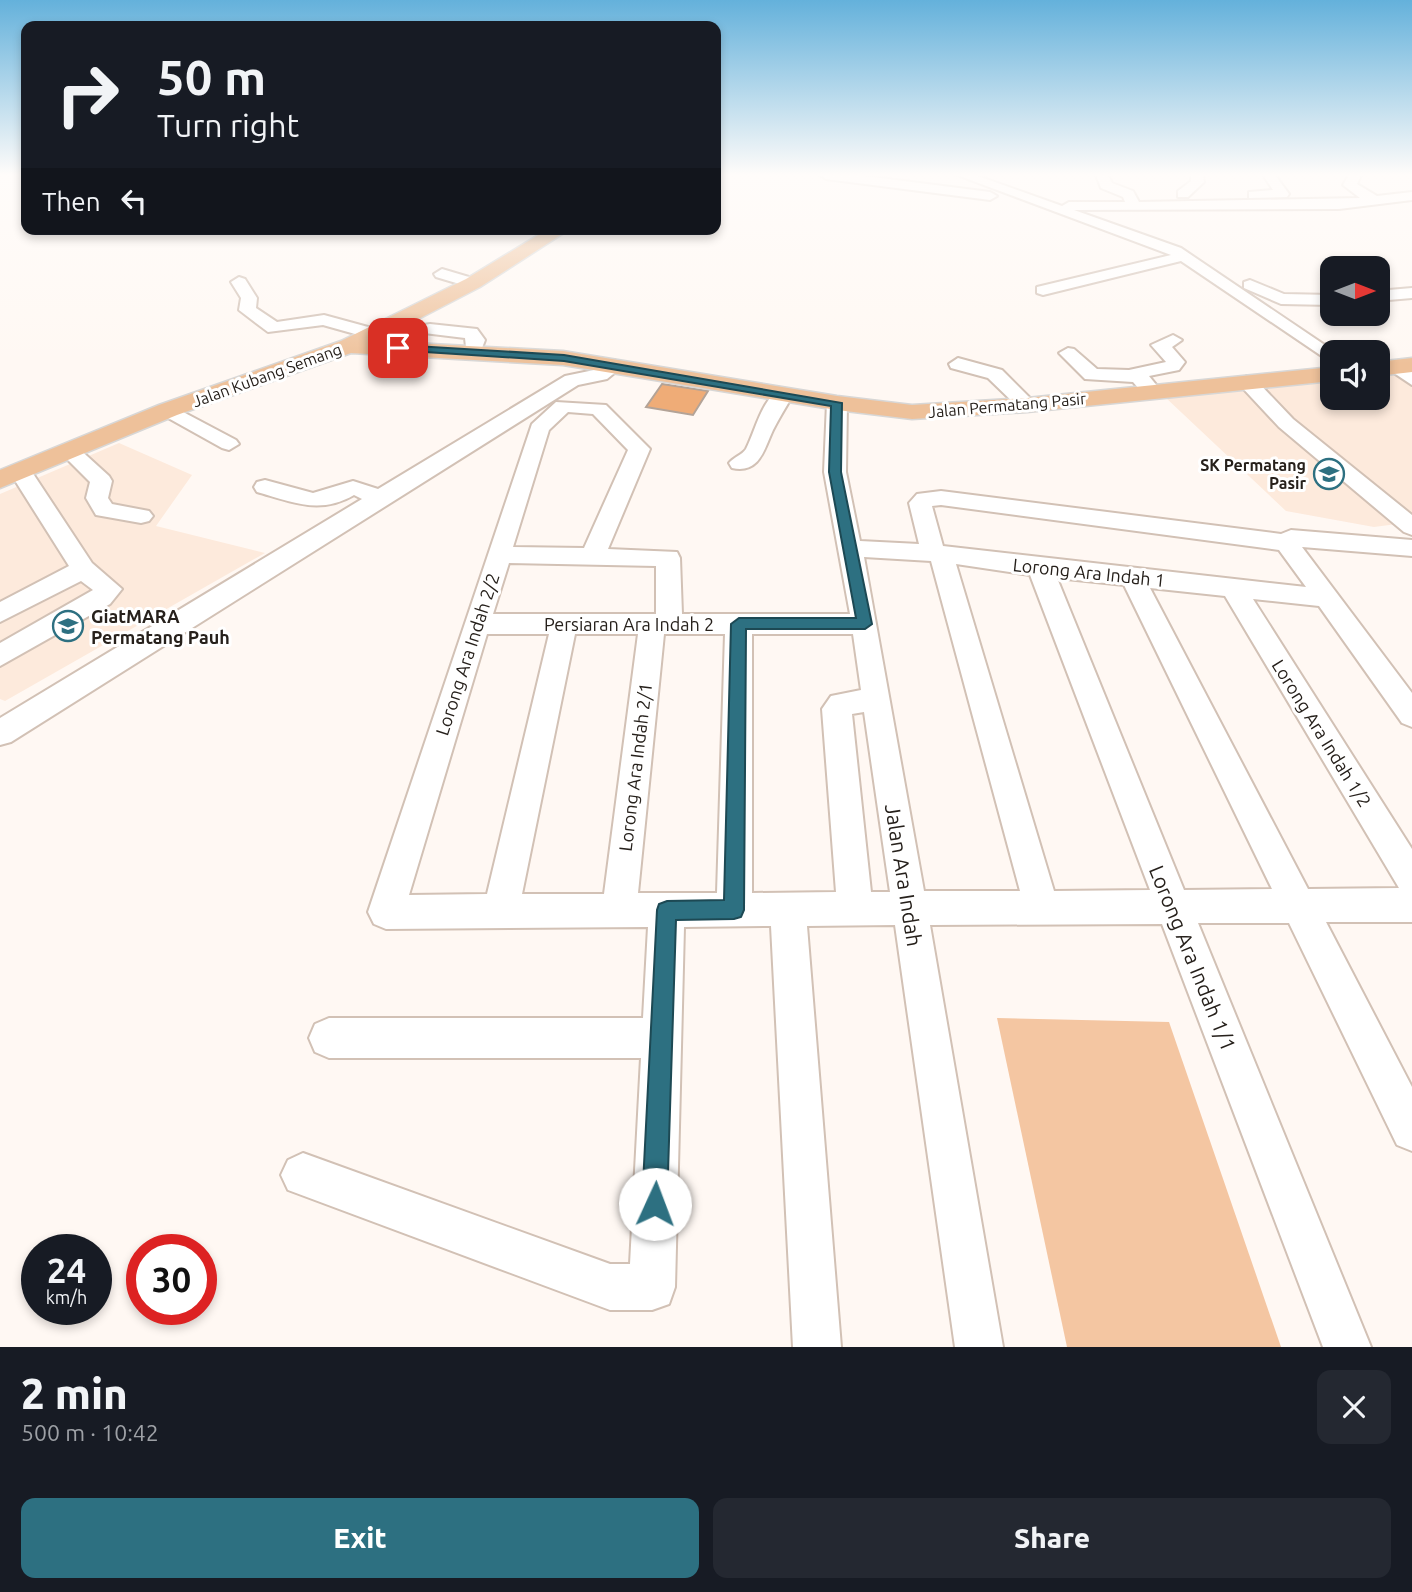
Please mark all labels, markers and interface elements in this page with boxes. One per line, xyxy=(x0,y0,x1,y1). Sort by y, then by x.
icon: right xyxy=(42,49,133,140)
text: 50 m xyxy=(157,49,266,104)
text: Turn right xyxy=(157,107,299,143)
icon: left xyxy=(115,182,153,220)
text: Then xyxy=(42,187,101,216)
north arrow xyxy=(1320,256,1390,326)
map controls xyxy=(1320,256,1390,410)
pin xyxy=(368,318,428,378)
icon: arrive xyxy=(379,329,417,367)
street label: Jalan Kubang Semang xyxy=(190,340,344,410)
button: sound xyxy=(1320,340,1390,410)
street label: Jalan Permatang Pasir xyxy=(927,389,1087,421)
place label: SK Permatang Pasir xyxy=(1200,456,1306,492)
school or university icon: SK Permatang Pasir xyxy=(1312,457,1346,491)
street label: Lorong Ara Indah 1 xyxy=(1012,554,1166,590)
street label: Lorong Ara Indah 2/2 xyxy=(431,570,503,738)
place label: GiatMARA Permatang Pauh xyxy=(91,606,230,647)
school or university icon: GiatMARA Permatang Pauh xyxy=(51,609,85,643)
street label: Persiaran Ara Indah 2 xyxy=(544,614,714,634)
street label: Lorong Ara Indah 1/2 xyxy=(1269,656,1375,810)
street label: Lorong Ara Indah 2/1 xyxy=(615,682,655,852)
street label: Jalan Ara Indah xyxy=(881,802,927,948)
street label: Lorong Ara Indah 1/1 xyxy=(1145,862,1241,1054)
position arrow xyxy=(618,1167,692,1241)
speed limit sign: 30 xyxy=(126,1234,217,1325)
text: 24 xyxy=(47,1250,86,1290)
text: km/h xyxy=(46,1287,87,1307)
text: 2 min xyxy=(21,1370,128,1417)
button: close xyxy=(1317,1370,1391,1444)
text: 500 m · 10:42 xyxy=(21,1420,159,1445)
button: Exit xyxy=(21,1498,699,1578)
button: Share xyxy=(713,1498,1391,1578)

